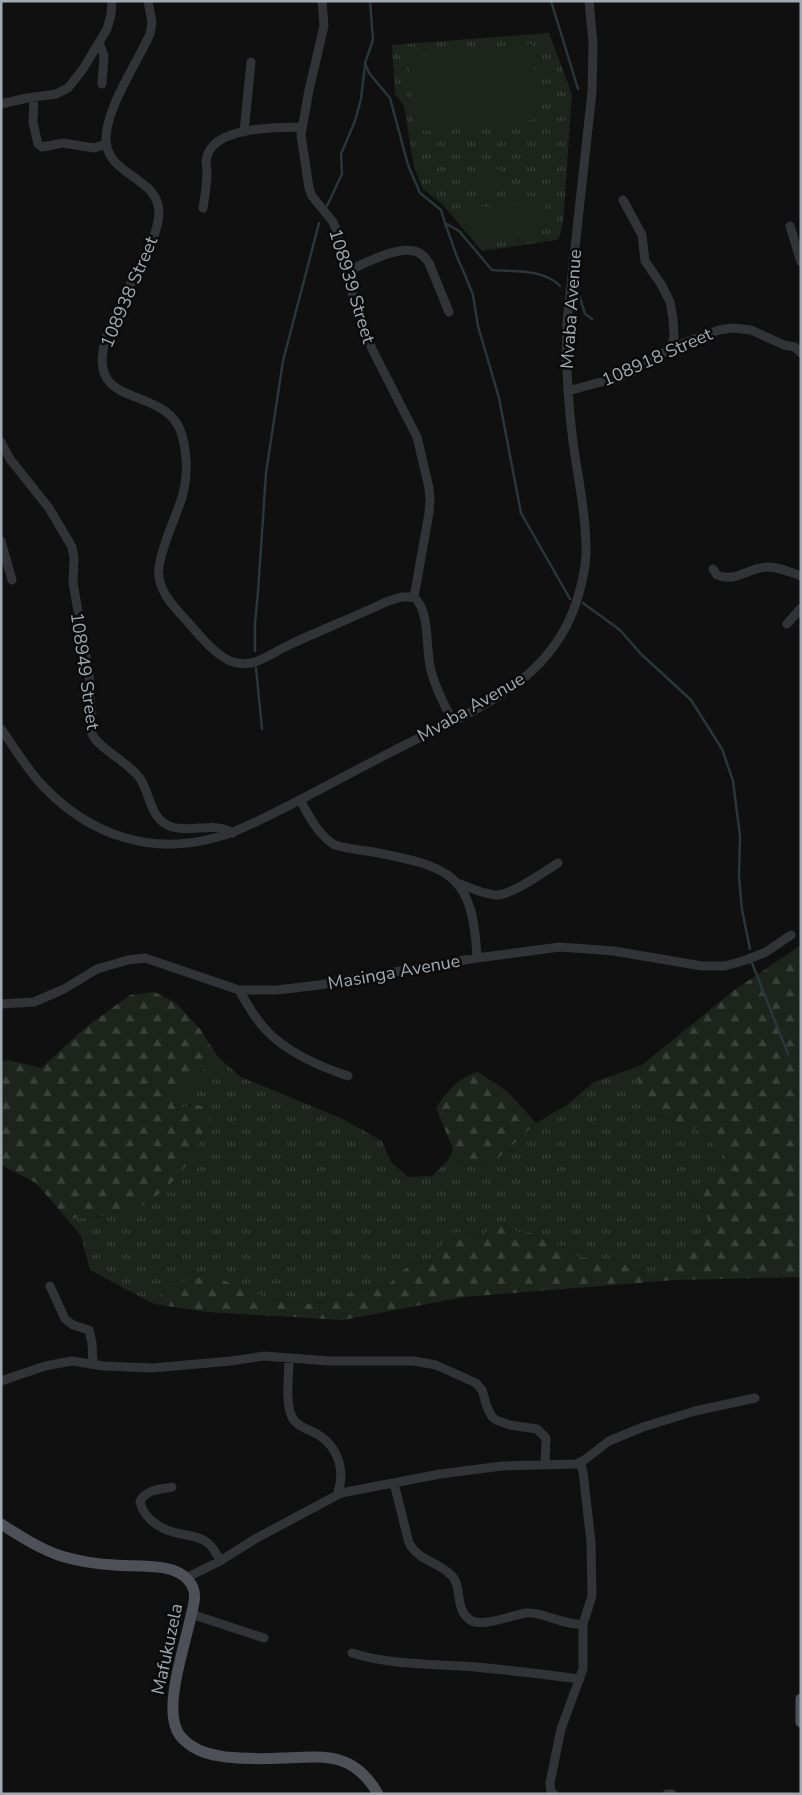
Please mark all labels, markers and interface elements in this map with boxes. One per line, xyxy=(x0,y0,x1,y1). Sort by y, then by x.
street label: 108939 Street xyxy=(323,226,381,347)
street label: 108938 Street xyxy=(95,232,163,351)
street label: Mvaba Avenue xyxy=(555,248,587,370)
street label: 108918 Street xyxy=(598,322,717,392)
street label: 108949 Street xyxy=(65,611,105,732)
street label: Mvaba Avenue xyxy=(413,667,529,747)
street label: Masinga Avenue xyxy=(326,949,462,995)
street label: Mafukuzela xyxy=(146,1601,188,1697)

